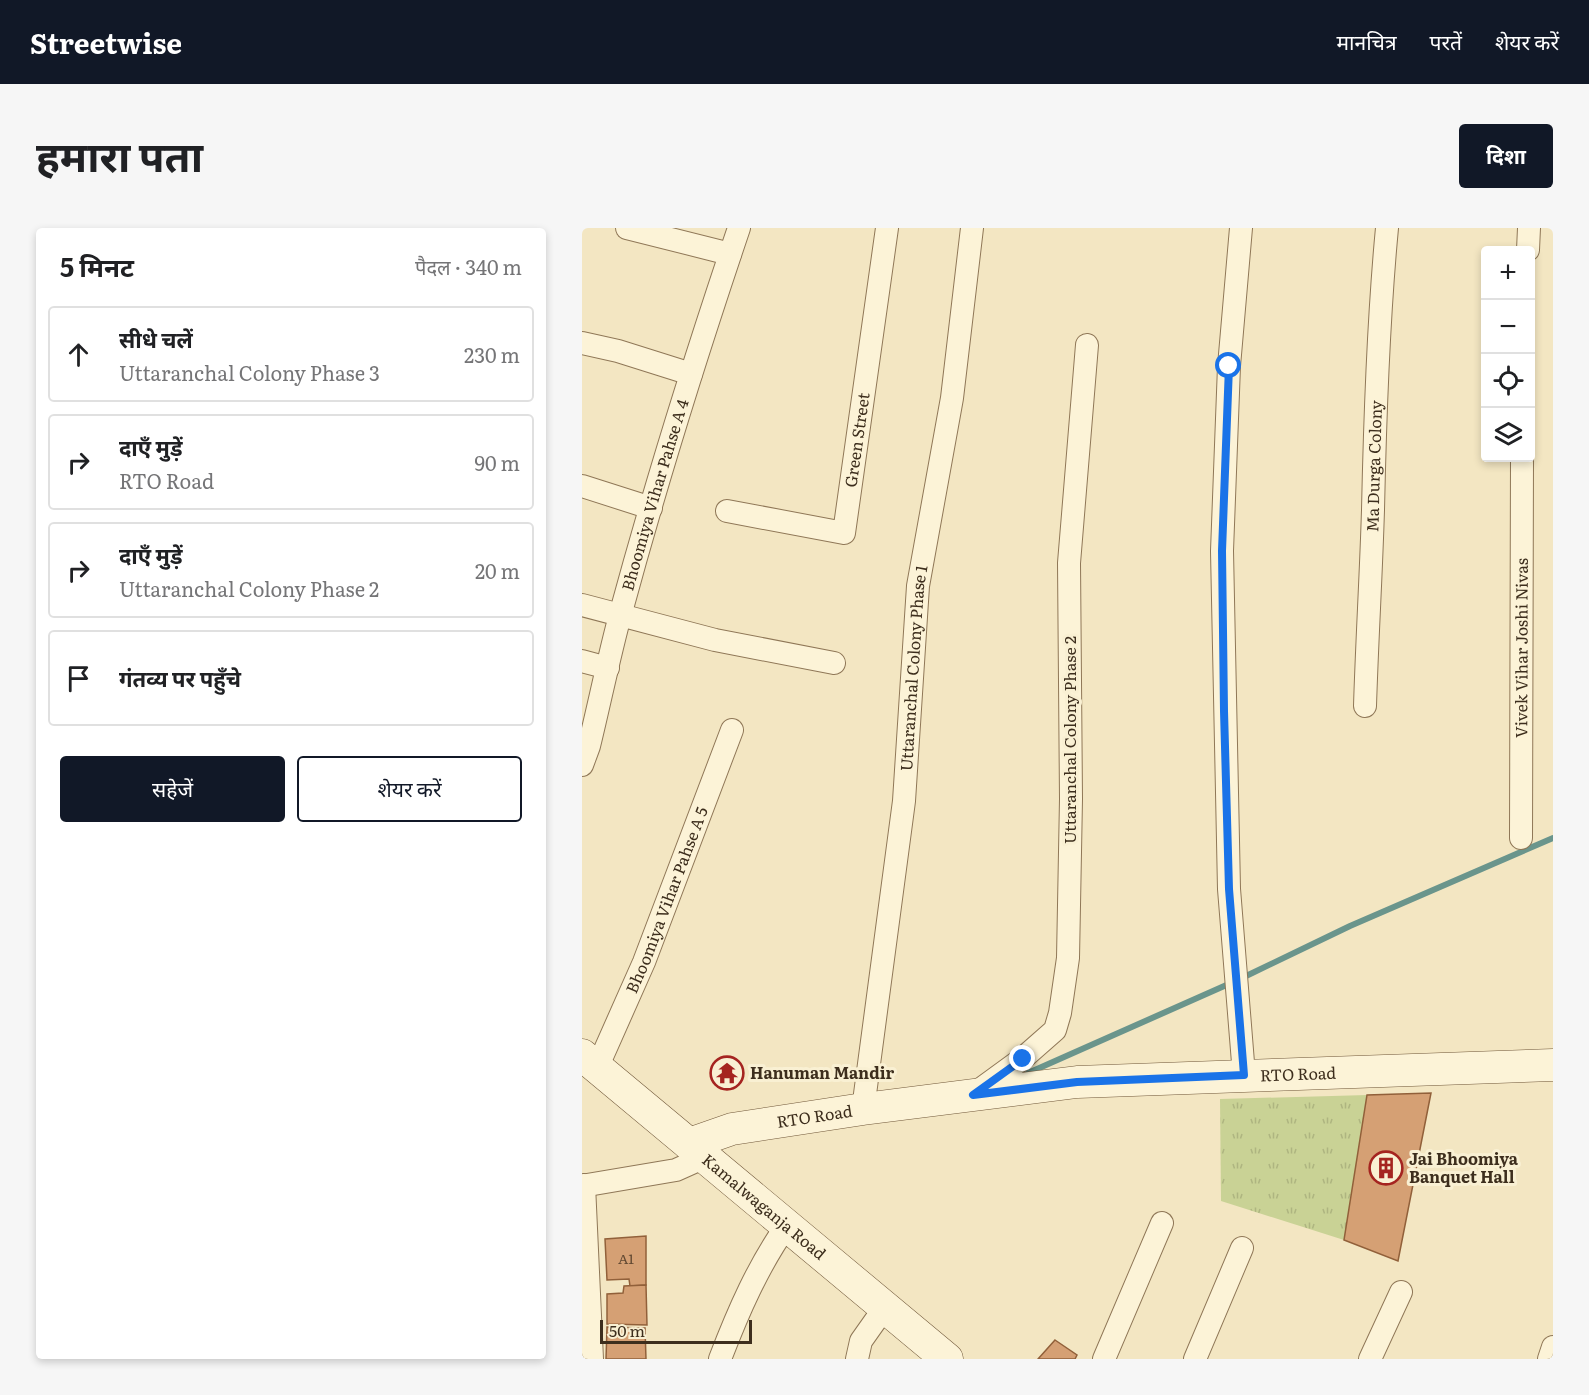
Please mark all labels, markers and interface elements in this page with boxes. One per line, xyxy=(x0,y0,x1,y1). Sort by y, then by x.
text: Streetwise xyxy=(30,21,182,63)
text: मानचित्र xyxy=(1337,25,1397,56)
text: परतें xyxy=(1430,25,1462,56)
text: शेयर करें xyxy=(1495,25,1559,56)
text: हमारा पता xyxy=(36,123,203,185)
button: दिशा xyxy=(1459,124,1553,188)
text: 5 मिनट xyxy=(60,246,134,285)
map controls xyxy=(1481,246,1535,462)
button: + xyxy=(1481,246,1535,300)
text: पैदल · 340 m xyxy=(415,251,522,281)
button: − xyxy=(1481,300,1535,354)
text: सीधे चलें xyxy=(119,322,193,355)
icon: ahead xyxy=(62,338,95,371)
text: 230 m xyxy=(464,339,520,369)
route start xyxy=(1215,352,1241,378)
button: locate xyxy=(1481,354,1535,408)
text: Uttaranchal Colony Phase 3 xyxy=(119,357,380,387)
street label: Green Street xyxy=(838,390,875,489)
street label: Bhoomiya Vihar Pahse A 4 xyxy=(614,395,694,593)
street label: Ma Durga Colony xyxy=(1359,399,1387,533)
button: layers xyxy=(1481,408,1535,462)
text: दाएँ मुड़ें xyxy=(119,430,182,463)
icon: right xyxy=(62,446,95,479)
text: 90 m xyxy=(475,447,520,477)
text: RTO Road xyxy=(119,465,214,495)
text: दाएँ मुड़ें xyxy=(119,538,182,571)
icon: right xyxy=(62,554,95,587)
text: 20 m xyxy=(475,555,520,585)
street label: Vivek Vihar Joshi Nivas xyxy=(1508,558,1533,738)
street label: Uttaranchal Colony Phase 1 xyxy=(893,562,933,772)
text: Uttaranchal Colony Phase 2 xyxy=(119,573,379,603)
street label: Uttaranchal Colony Phase 2 xyxy=(1057,636,1081,844)
text: गंतव्य पर पहुँचे xyxy=(119,661,241,694)
icon: arrive xyxy=(62,662,95,695)
button: सहेजें xyxy=(60,756,285,822)
button: शेयर करें xyxy=(297,756,522,822)
street label: Bhoomiya Vihar Pahse A 5 xyxy=(619,803,713,997)
route end xyxy=(1009,1045,1035,1071)
temple icon: Hanuman Mandir xyxy=(709,1055,745,1091)
place label: Hanuman Mandir xyxy=(750,1060,894,1084)
street label: RTO Road xyxy=(1260,1060,1337,1086)
street label: RTO Road xyxy=(775,1098,854,1133)
place label: Jai Bhoomiya Banquet Hall xyxy=(1409,1146,1519,1188)
street label: Kamalwaganja Road xyxy=(698,1147,832,1265)
building icon: Jai Bhoomiya Banquet Hall xyxy=(1368,1150,1404,1186)
house number: A1 xyxy=(618,1248,634,1268)
scale bar xyxy=(600,1317,752,1344)
text: 50 m xyxy=(609,1318,645,1342)

